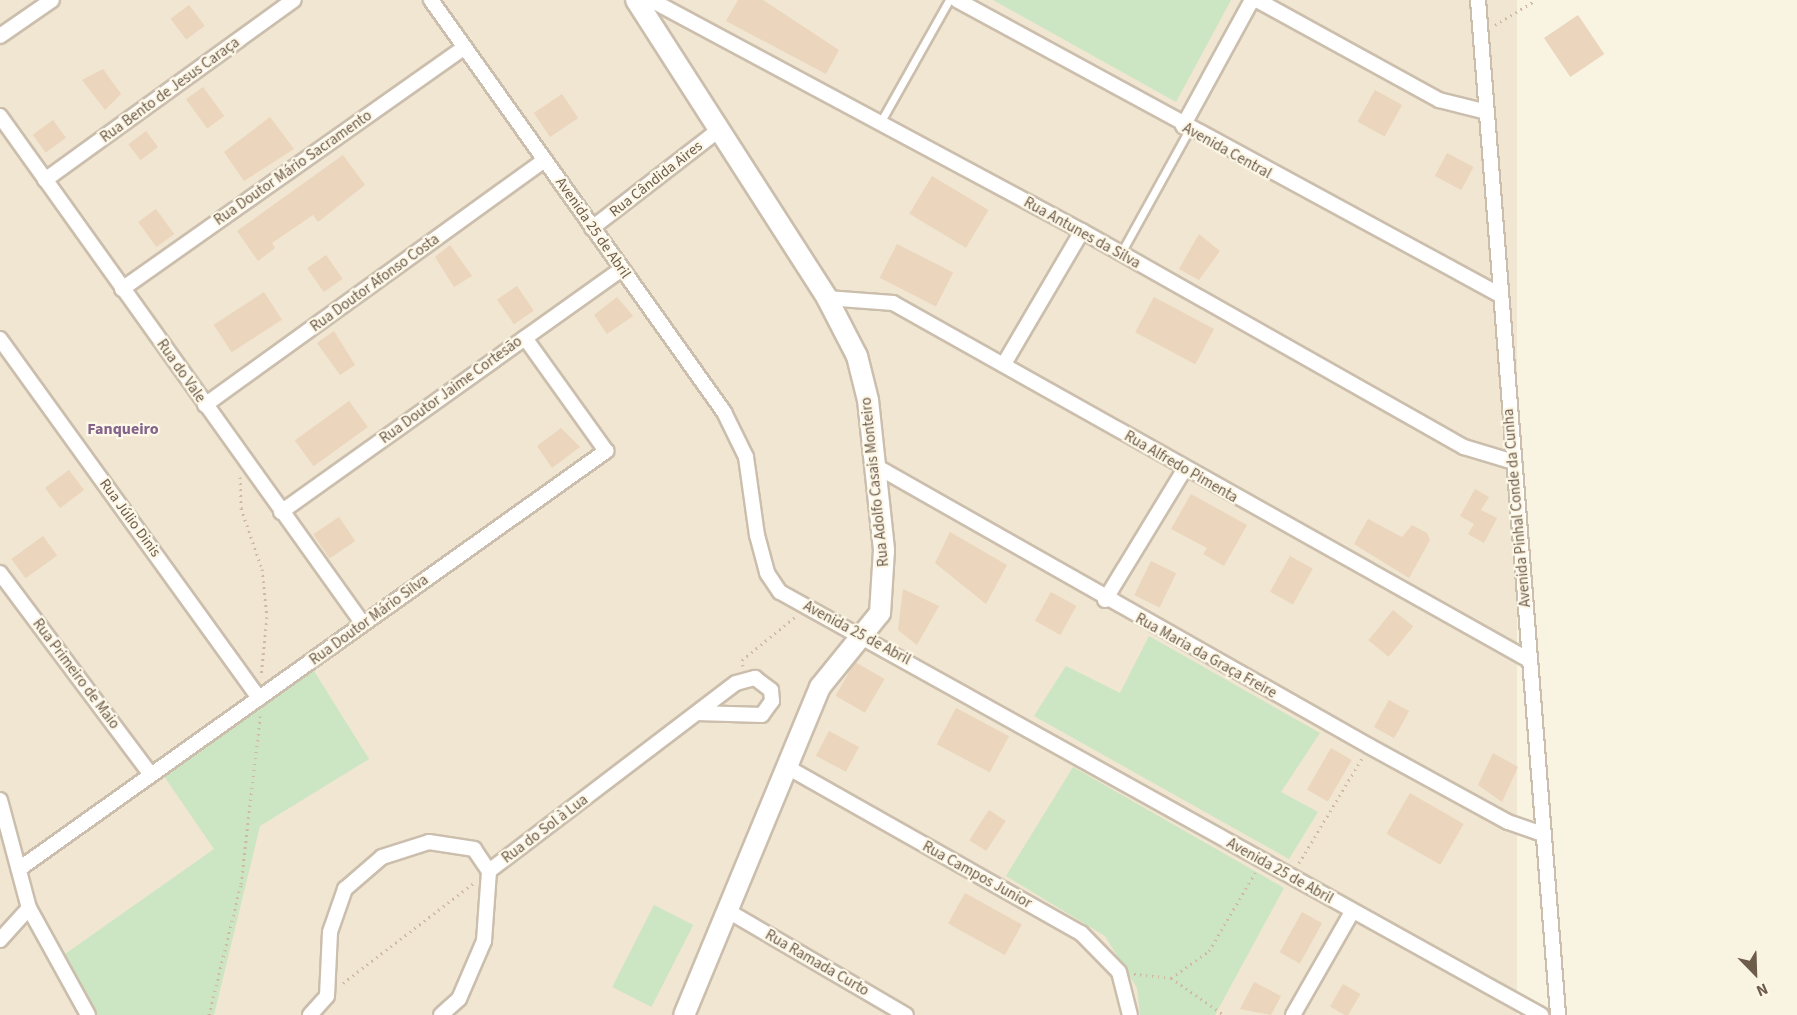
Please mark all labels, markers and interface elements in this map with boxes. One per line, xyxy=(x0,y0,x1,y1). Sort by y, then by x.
street label: Rua Bento de Jesus Caraça xyxy=(97,33,243,147)
street label: Rua Doutor Mário Sacramento xyxy=(211,107,375,229)
street label: Avenida Central xyxy=(1179,119,1275,183)
street label: Rua Cândida Aires xyxy=(606,137,706,221)
street label: Avenida 25 de Abril xyxy=(551,174,635,282)
street label: Rua Antunes da Silva xyxy=(1021,194,1143,272)
street label: Rua Doutor Afonso Costa xyxy=(307,230,443,336)
street label: Rua Doutor Jaime Cortesão xyxy=(376,332,526,448)
street label: Rua do Vale xyxy=(153,336,209,406)
street label: Rua Adolfo Casais Monteiro xyxy=(857,396,893,568)
street label: Avenida Pinhal Conde da Cunha xyxy=(1499,408,1535,608)
district label: Fanqueiro xyxy=(87,419,159,439)
street label: Rua Alfredo Pimenta xyxy=(1121,427,1241,507)
street label: Rua Júlio Dinis xyxy=(96,475,164,561)
street label: Rua Doutor Mário Silva xyxy=(306,571,432,669)
street label: Avenida 25 de Abril xyxy=(800,597,914,669)
street label: Rua Maria da Graça Freire xyxy=(1132,610,1280,702)
street label: Rua Primeiro de Maio xyxy=(29,615,123,733)
street label: Rua do Sol à Lua xyxy=(498,791,592,867)
street label: Avenida 25 de Abril xyxy=(1224,834,1336,908)
street label: Rua Campos Junior xyxy=(919,838,1035,912)
street label: Rua Ramada Curto xyxy=(762,926,872,1000)
north arrow xyxy=(1725,943,1785,1003)
text: N xyxy=(1753,977,1771,1002)

